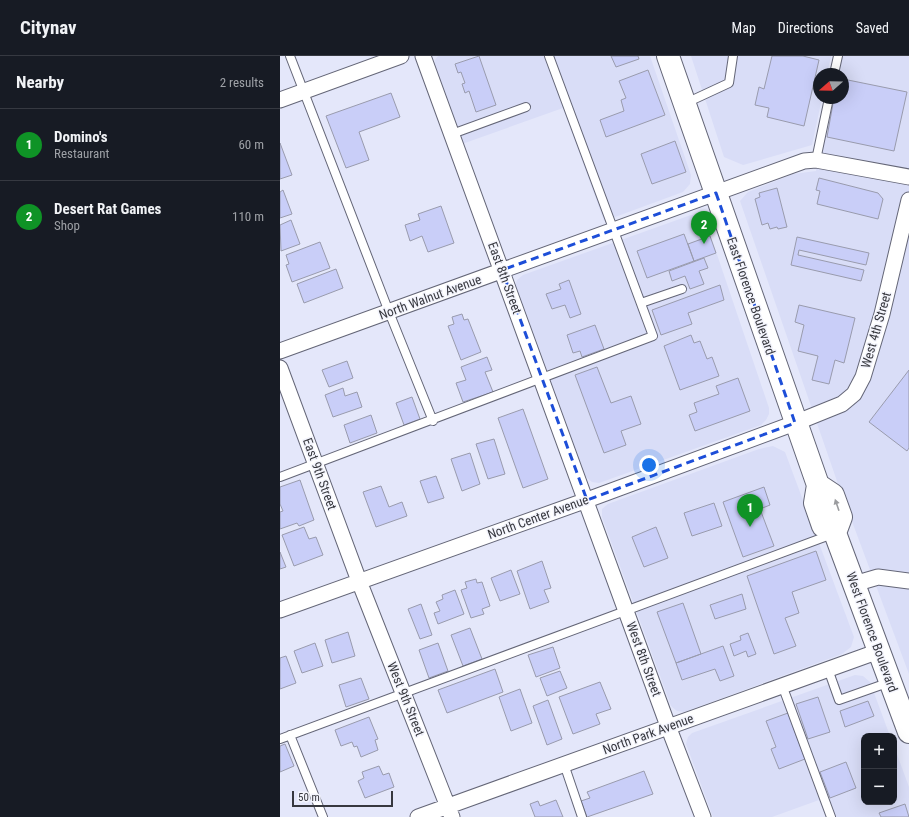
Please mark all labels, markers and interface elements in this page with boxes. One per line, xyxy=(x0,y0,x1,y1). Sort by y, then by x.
text: Citynav xyxy=(20,16,77,39)
text: Map xyxy=(732,20,756,36)
text: Directions xyxy=(778,20,834,36)
text: Saved xyxy=(856,20,889,36)
north arrow xyxy=(813,68,849,104)
text: Nearby xyxy=(16,72,64,92)
text: 2 results xyxy=(220,75,264,90)
text: Domino's xyxy=(54,128,108,146)
text: 1 xyxy=(26,137,32,152)
text: 60 m xyxy=(238,137,264,152)
text: Restaurant xyxy=(54,146,109,161)
text: Desert Rat Games xyxy=(54,200,161,218)
text: 2 xyxy=(26,209,32,224)
text: 110 m xyxy=(232,209,264,224)
pin: 2 xyxy=(691,211,717,244)
text: Shop xyxy=(54,218,80,233)
street label: East Florence Boulevard xyxy=(724,235,778,357)
street label: East 8th Street xyxy=(485,240,525,316)
street label: North Walnut Avenue xyxy=(377,272,483,322)
street label: West 4th Street xyxy=(858,290,894,370)
street label: East 9th Street xyxy=(300,436,340,512)
your location xyxy=(639,455,659,475)
street label: North Center Avenue xyxy=(486,492,590,542)
pin: 1 xyxy=(737,494,763,527)
one-way arrow xyxy=(833,499,839,511)
street label: West Florence Boulevard xyxy=(843,570,901,694)
street label: West 8th Street xyxy=(624,620,665,699)
street label: West 9th Street xyxy=(384,660,428,738)
street label: North Park Avenue xyxy=(601,711,695,757)
map controls xyxy=(861,733,897,805)
button: + xyxy=(861,733,897,769)
button: − xyxy=(861,769,897,805)
scale bar xyxy=(292,789,393,808)
text: 50 m xyxy=(298,791,320,804)

